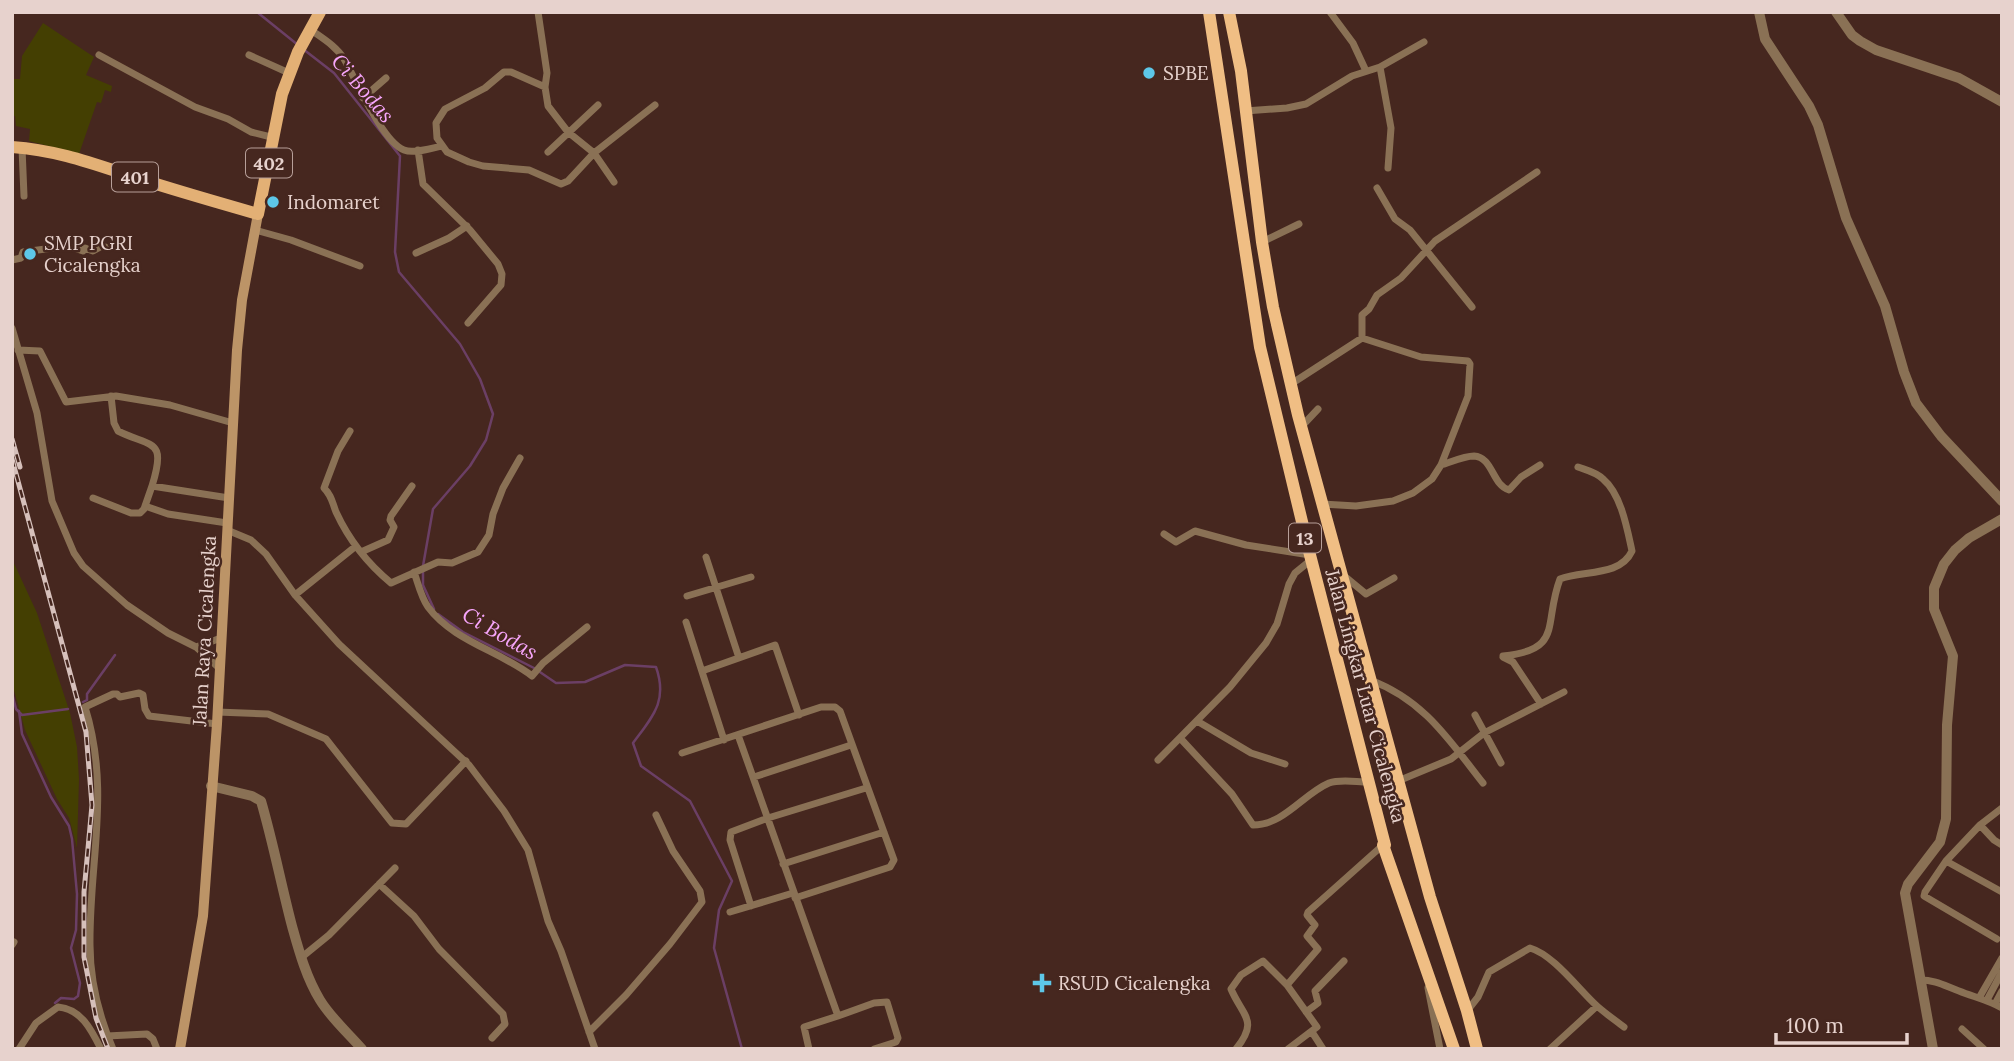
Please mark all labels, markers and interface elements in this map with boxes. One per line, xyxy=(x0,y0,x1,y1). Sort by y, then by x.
water label: Ci Bodas xyxy=(326,48,400,128)
place label: SPBE xyxy=(1163,61,1209,85)
marker: SPBE xyxy=(1141,65,1157,81)
road number: 402 xyxy=(246,148,292,178)
road number: 401 xyxy=(112,162,158,192)
place label: Indomaret xyxy=(287,190,380,214)
marker: Indomaret xyxy=(265,194,281,210)
place label: SMP PGRI Cicalengka xyxy=(44,231,141,277)
marker: SMP PGRI Cicalengka xyxy=(22,246,38,262)
road number: 13 xyxy=(1289,524,1321,552)
street label: Jalan Raya Cicalengka xyxy=(187,535,221,728)
street label: Jalan Lingkar Luar Cicalengka xyxy=(1320,565,1412,826)
water label: Ci Bodas xyxy=(457,601,543,665)
place label: RSUD Cicalengka xyxy=(1058,971,1211,995)
marker: RSUD Cicalengka xyxy=(1032,973,1052,993)
scale bar xyxy=(1776,1002,1907,1046)
text: 100 m xyxy=(1786,1012,1844,1039)

